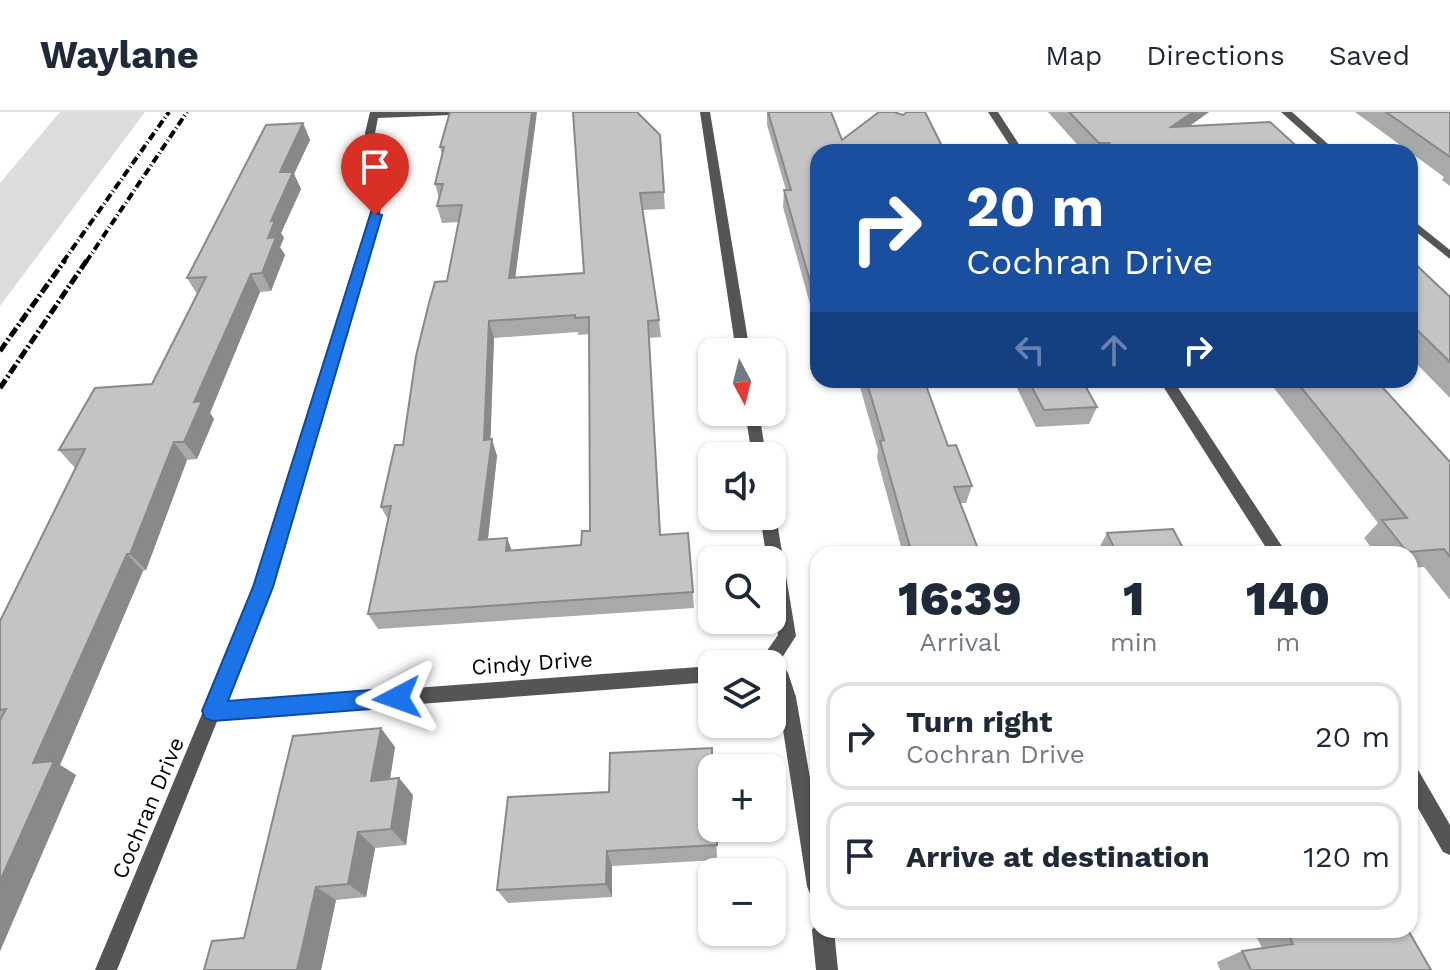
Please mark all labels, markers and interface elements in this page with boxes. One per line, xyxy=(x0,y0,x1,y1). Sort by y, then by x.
text: Waylane xyxy=(40,33,199,77)
text: Map xyxy=(1045,39,1102,72)
text: Directions xyxy=(1146,39,1285,72)
text: Saved xyxy=(1329,39,1410,72)
pin xyxy=(341,133,409,215)
icon: arrive xyxy=(353,145,397,189)
text: 20 m xyxy=(966,174,1104,240)
icon: right xyxy=(834,176,938,280)
text: Cochran Drive xyxy=(966,241,1213,283)
icon: left xyxy=(1008,328,1052,372)
icon: ahead xyxy=(1092,328,1136,372)
icon: right xyxy=(1176,328,1220,372)
north arrow xyxy=(698,338,786,426)
map controls xyxy=(698,338,786,946)
button: sound xyxy=(698,442,786,530)
button: search xyxy=(698,546,786,634)
text: 16:39 xyxy=(898,570,1022,627)
text: 1 xyxy=(1123,570,1145,627)
text: 140 xyxy=(1246,570,1330,627)
text: Arrival xyxy=(919,627,1001,657)
text: min xyxy=(1110,627,1158,657)
text: m xyxy=(1275,627,1300,657)
street label: Cindy Drive xyxy=(471,646,593,680)
button: layers xyxy=(698,650,786,738)
position arrow xyxy=(355,656,439,740)
text: Turn right xyxy=(906,704,1052,739)
icon: right xyxy=(838,714,882,758)
text: 20 m xyxy=(1315,719,1390,754)
street label: Cochran Drive xyxy=(107,734,189,882)
text: Cochran Drive xyxy=(906,739,1085,769)
button: + xyxy=(698,754,786,842)
icon: arrive xyxy=(838,834,882,878)
text: Arrive at destination xyxy=(906,839,1210,874)
text: 120 m xyxy=(1303,839,1390,874)
button: − xyxy=(698,858,786,946)

